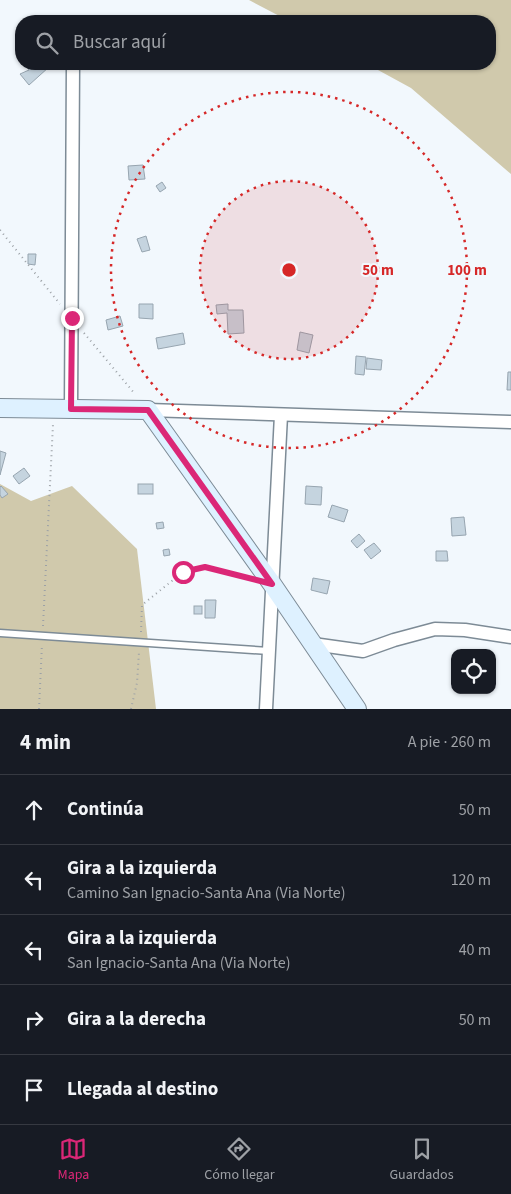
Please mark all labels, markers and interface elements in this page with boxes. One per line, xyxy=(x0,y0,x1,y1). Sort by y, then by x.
search box xyxy=(15,15,496,70)
icon: search xyxy=(33,29,61,57)
text: Buscar aquí xyxy=(73,29,166,56)
text: 50 m xyxy=(362,260,394,281)
text: 100 m xyxy=(447,260,487,281)
centre of rings xyxy=(280,261,298,279)
route end xyxy=(61,307,84,330)
route start xyxy=(172,561,195,584)
map controls xyxy=(451,649,496,694)
button: locate xyxy=(451,649,496,694)
text: 4 min xyxy=(20,727,71,757)
text: A pie · 260 m xyxy=(408,731,491,753)
icon: ahead xyxy=(20,796,48,824)
text: Continúa xyxy=(67,796,144,823)
text: 50 m xyxy=(459,799,491,821)
text: Gira a la izquierda xyxy=(67,855,217,882)
icon: left xyxy=(20,866,48,894)
text: 120 m xyxy=(451,869,491,891)
text: Camino San Ignacio-Santa Ana (Via Norte) xyxy=(67,882,346,904)
text: Gira a la izquierda xyxy=(67,925,217,952)
icon: left xyxy=(20,936,48,964)
text: 40 m xyxy=(459,939,491,961)
text: San Ignacio-Santa Ana (Via Norte) xyxy=(67,952,291,974)
icon: right xyxy=(20,1006,48,1034)
text: Gira a la derecha xyxy=(67,1006,206,1033)
text: 50 m xyxy=(459,1009,491,1031)
icon: arrive xyxy=(20,1076,48,1104)
text: Llegada al destino xyxy=(67,1076,218,1103)
tab: Mapa xyxy=(57,1135,89,1185)
tab: Cómo llegar xyxy=(204,1135,275,1185)
tab: Guardados xyxy=(389,1135,454,1185)

